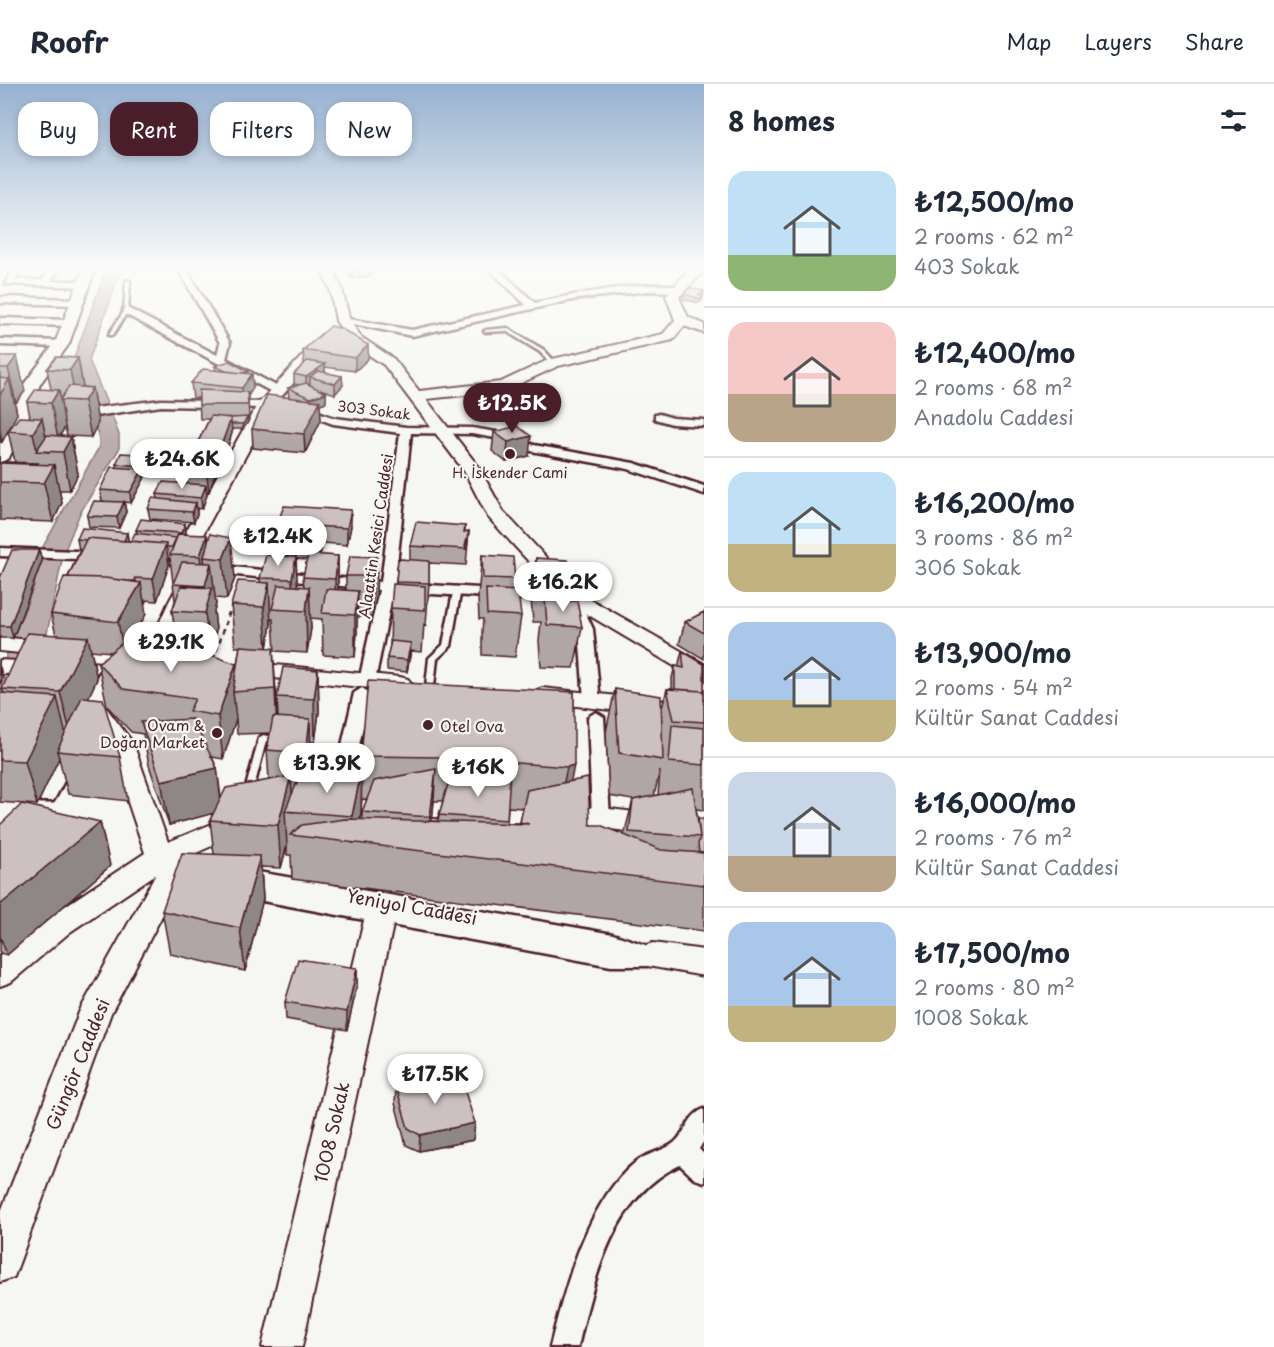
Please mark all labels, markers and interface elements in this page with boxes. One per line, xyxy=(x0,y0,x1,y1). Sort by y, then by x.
text: Roofr xyxy=(30,20,109,63)
text: Map xyxy=(1007,25,1051,57)
text: Layers xyxy=(1084,25,1152,57)
text: Share xyxy=(1185,25,1244,57)
text: 8 homes xyxy=(728,101,835,140)
chip: Buy xyxy=(18,102,98,156)
chip: Rent xyxy=(110,102,198,156)
chip: Filters xyxy=(210,102,314,156)
chip: New xyxy=(326,102,412,156)
icon: filters xyxy=(1217,104,1250,137)
text: ₺12,500/mo xyxy=(914,182,1074,221)
icon: home xyxy=(776,195,848,267)
text: 2 rooms · 62 m² xyxy=(914,221,1074,251)
text: 403 Sokak xyxy=(914,251,1020,281)
text: ₺12,400/mo xyxy=(914,333,1075,372)
icon: home xyxy=(776,346,848,418)
text: 2 rooms · 68 m² xyxy=(914,372,1073,402)
pin: ₺12.5K xyxy=(463,383,561,434)
text: ₺12.5K xyxy=(477,387,547,417)
street label: 303 Sokak xyxy=(336,395,412,425)
text: Anadolu Caddesi xyxy=(914,402,1073,432)
pin: ₺24.6K xyxy=(133,439,231,490)
text: ₺24.6K xyxy=(144,443,220,473)
marker: H. İskender Cami xyxy=(503,447,517,461)
street label: Alaattin Kesici Caddesi xyxy=(352,452,398,620)
place label: H. İskender Cami xyxy=(452,462,568,483)
text: ₺16,200/mo xyxy=(914,483,1075,522)
icon: home xyxy=(776,496,848,568)
pin: ₺12.4K xyxy=(229,516,327,567)
text: ₺12.4K xyxy=(243,520,313,550)
text: 3 rooms · 86 m² xyxy=(914,522,1073,552)
text: 306 Sokak xyxy=(914,552,1021,582)
pin: ₺16.2K xyxy=(514,562,612,613)
text: ₺16.2K xyxy=(528,566,598,596)
pin: ₺29.1K xyxy=(122,622,220,673)
text: ₺29.1K xyxy=(138,626,204,656)
text: ₺13,900/mo xyxy=(914,633,1071,672)
icon: home xyxy=(776,646,848,718)
text: 2 rooms · 54 m² xyxy=(914,672,1073,702)
text: Kültür Sanat Caddesi xyxy=(914,702,1119,732)
place label: Ovam & Doğan Market xyxy=(100,713,205,753)
place label: Otel Ova xyxy=(440,714,504,737)
marker: Otel Ova xyxy=(421,718,435,732)
marker: Ovam & Doğan Market xyxy=(210,726,224,740)
pin: ₺13.9K xyxy=(278,743,376,794)
text: ₺13.9K xyxy=(293,747,361,777)
pin: ₺16K xyxy=(442,747,514,798)
text: ₺16K xyxy=(451,751,505,781)
text: ₺16,000/mo xyxy=(914,783,1076,822)
icon: home xyxy=(776,796,848,868)
text: 2 rooms · 76 m² xyxy=(914,822,1072,852)
text: Kültür Sanat Caddesi xyxy=(914,852,1119,882)
street label: Yeniyol Caddesi xyxy=(345,881,479,931)
text: ₺17,500/mo xyxy=(914,933,1070,972)
icon: home xyxy=(776,946,848,1018)
text: 2 rooms · 80 m² xyxy=(914,972,1075,1002)
street label: Güngör Caddesi xyxy=(38,994,116,1134)
text: 1008 Sokak xyxy=(914,1002,1028,1032)
pin: ₺17.5K xyxy=(386,1054,484,1105)
text: ₺17.5K xyxy=(401,1058,469,1088)
street label: 1008 Sokak xyxy=(306,1079,356,1185)

